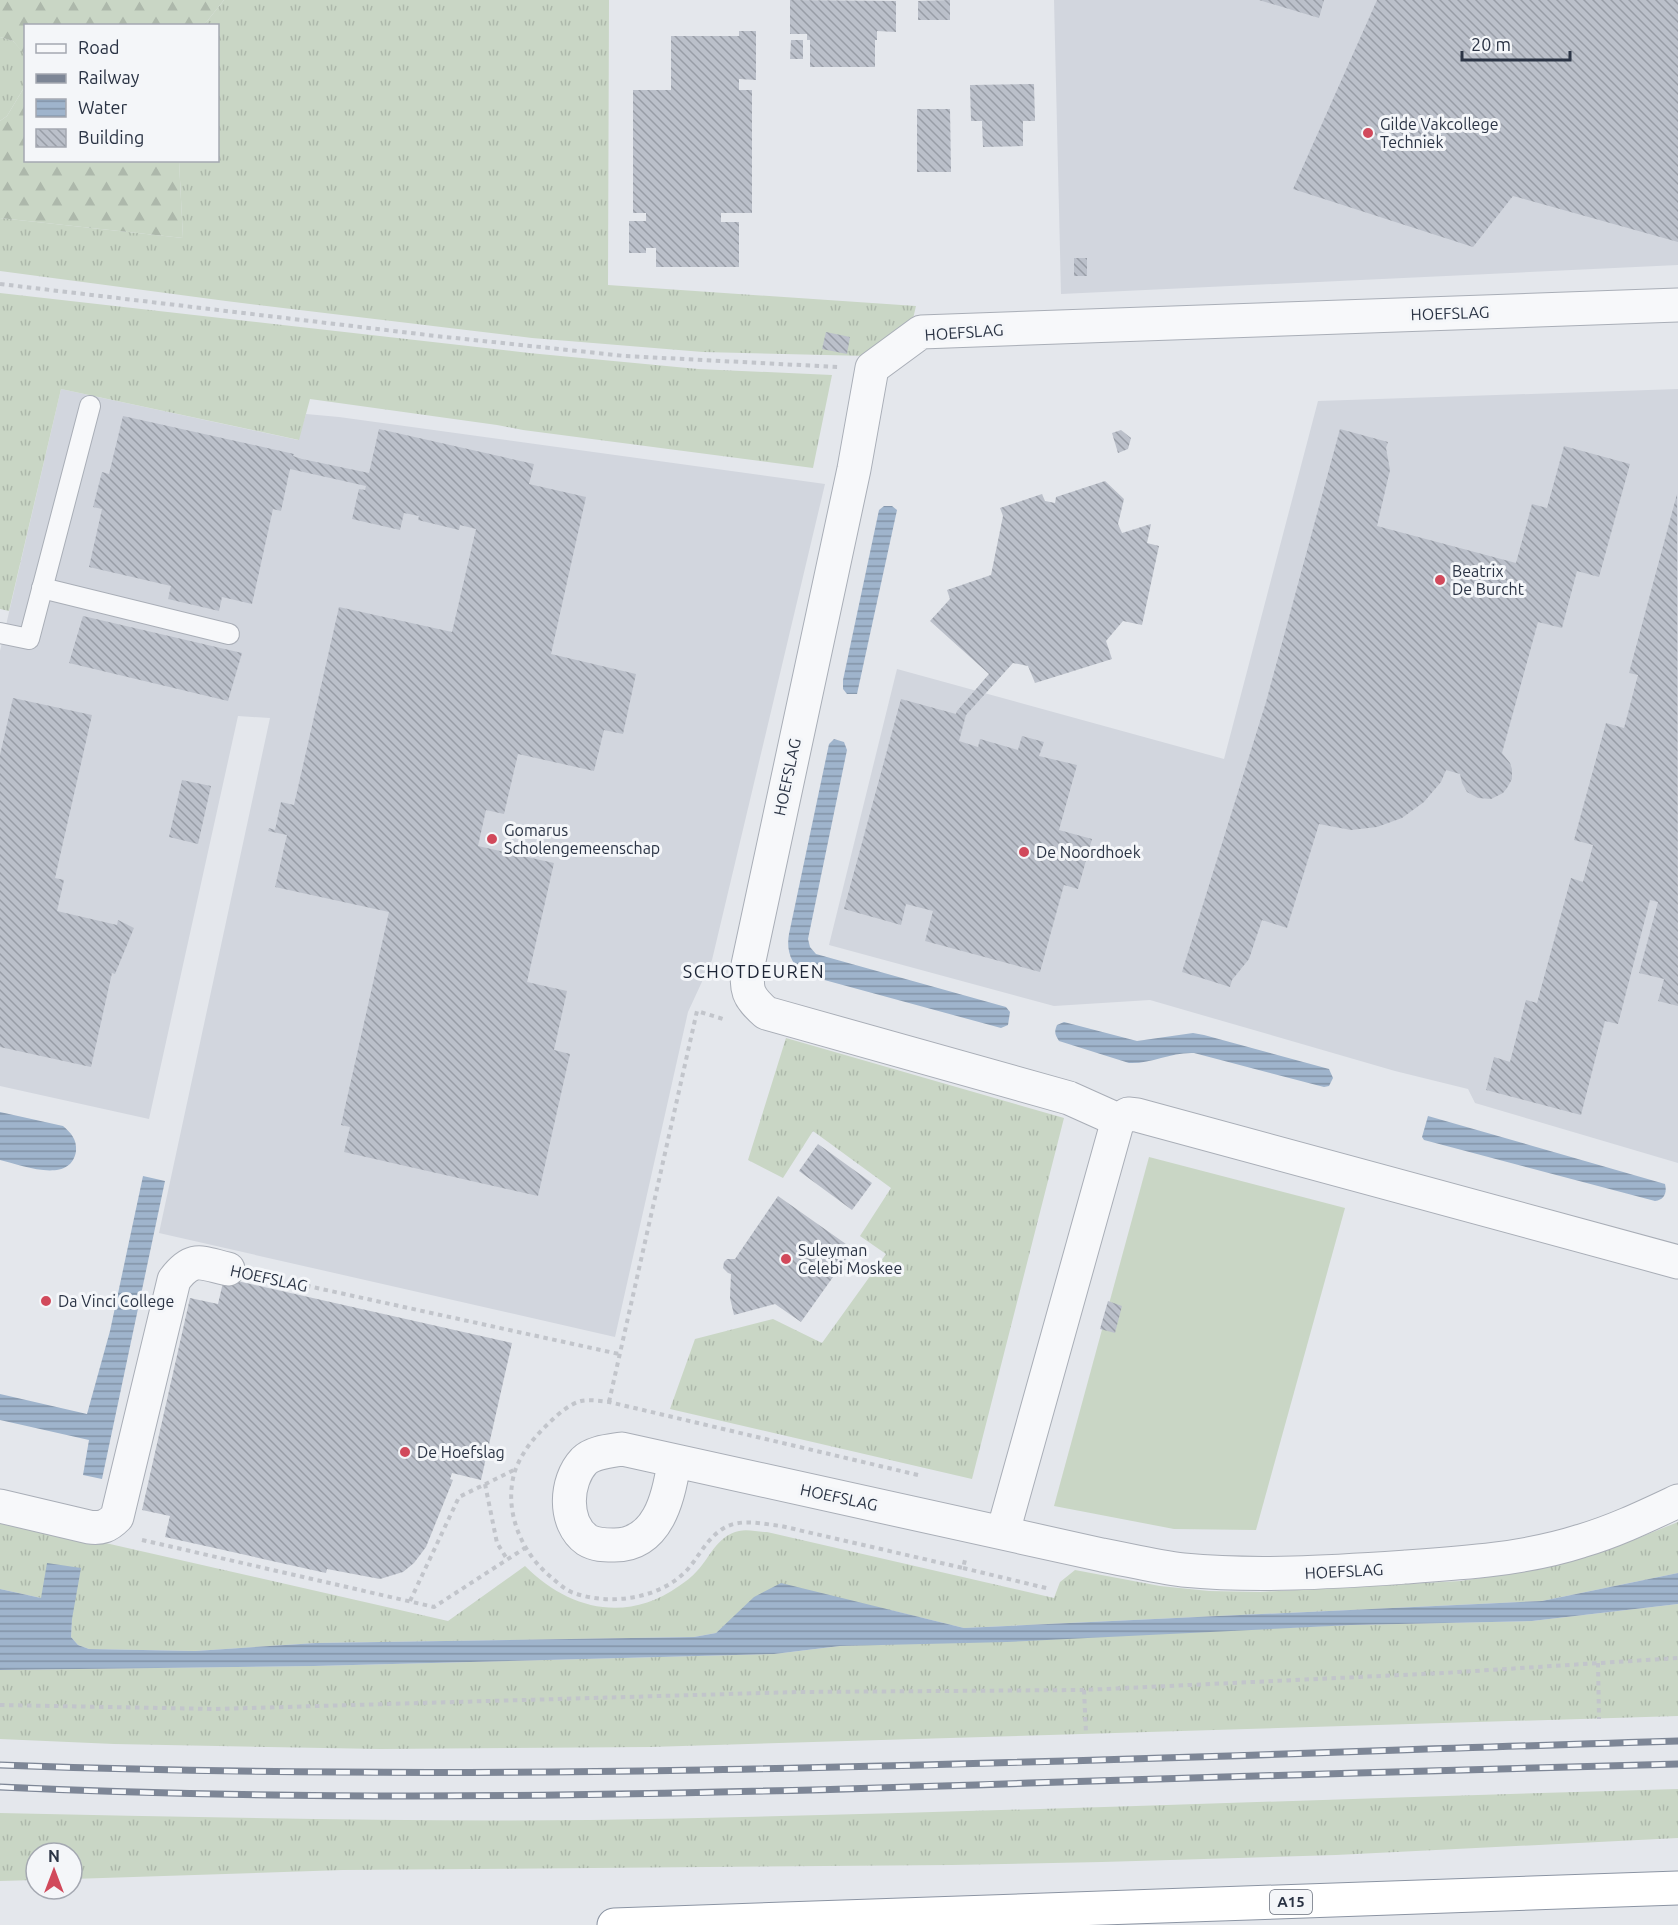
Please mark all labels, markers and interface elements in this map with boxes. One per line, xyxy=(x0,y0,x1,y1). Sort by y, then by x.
legend xyxy=(24,24,219,162)
scale bar xyxy=(1462,24,1570,62)
text: 20 m xyxy=(1471,34,1511,54)
text: Road xyxy=(78,37,120,57)
text: Railway xyxy=(78,67,140,87)
text: Water xyxy=(78,97,128,117)
place label: Gilde Vakcollege Techniek xyxy=(1380,115,1498,151)
marker: Gilde Vakcollege Techniek xyxy=(1361,126,1375,140)
text: Building xyxy=(78,127,144,147)
street label: HOEFSLAG xyxy=(1410,303,1490,323)
street label: HOEFSLAG xyxy=(924,320,1004,344)
place label: Beatrix De Burcht xyxy=(1452,562,1525,598)
marker: Beatrix De Burcht xyxy=(1433,573,1447,587)
street label: HOEFSLAG xyxy=(770,737,804,817)
place label: Gomarus Scholengemeenschap xyxy=(504,821,660,857)
marker: Gomarus Scholengemeenschap xyxy=(485,832,499,846)
place label: De Noordhoek xyxy=(1036,843,1141,861)
marker: De Noordhoek xyxy=(1017,845,1031,859)
district label: SCHOTDEUREN xyxy=(683,961,825,981)
place label: Suleyman Celebi Moskee xyxy=(798,1241,902,1277)
marker: Suleyman Celebi Moskee xyxy=(779,1252,793,1266)
street label: HOEFSLAG xyxy=(229,1261,309,1295)
place label: Da Vinci College xyxy=(58,1292,174,1310)
marker: Da Vinci College xyxy=(39,1294,53,1308)
place label: De Hoefslag xyxy=(417,1443,505,1461)
marker: De Hoefslag xyxy=(398,1445,412,1459)
street label: HOEFSLAG xyxy=(799,1480,879,1514)
street label: HOEFSLAG xyxy=(1304,1560,1384,1582)
north arrow xyxy=(24,1841,84,1901)
text: N xyxy=(48,1847,60,1865)
road number: A15 xyxy=(1270,1890,1312,1914)

